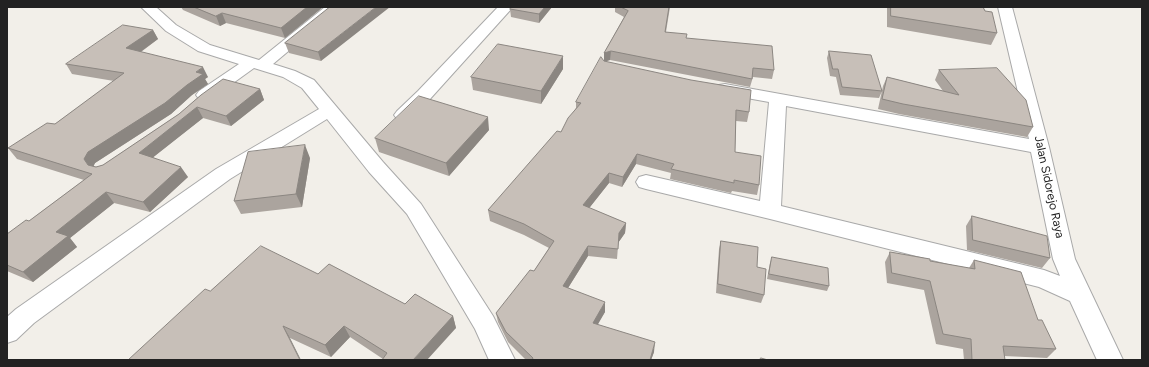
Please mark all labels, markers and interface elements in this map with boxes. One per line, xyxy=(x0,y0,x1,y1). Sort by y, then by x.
street label: Jalan Sidorejo Raya xyxy=(1031,134,1067,240)

